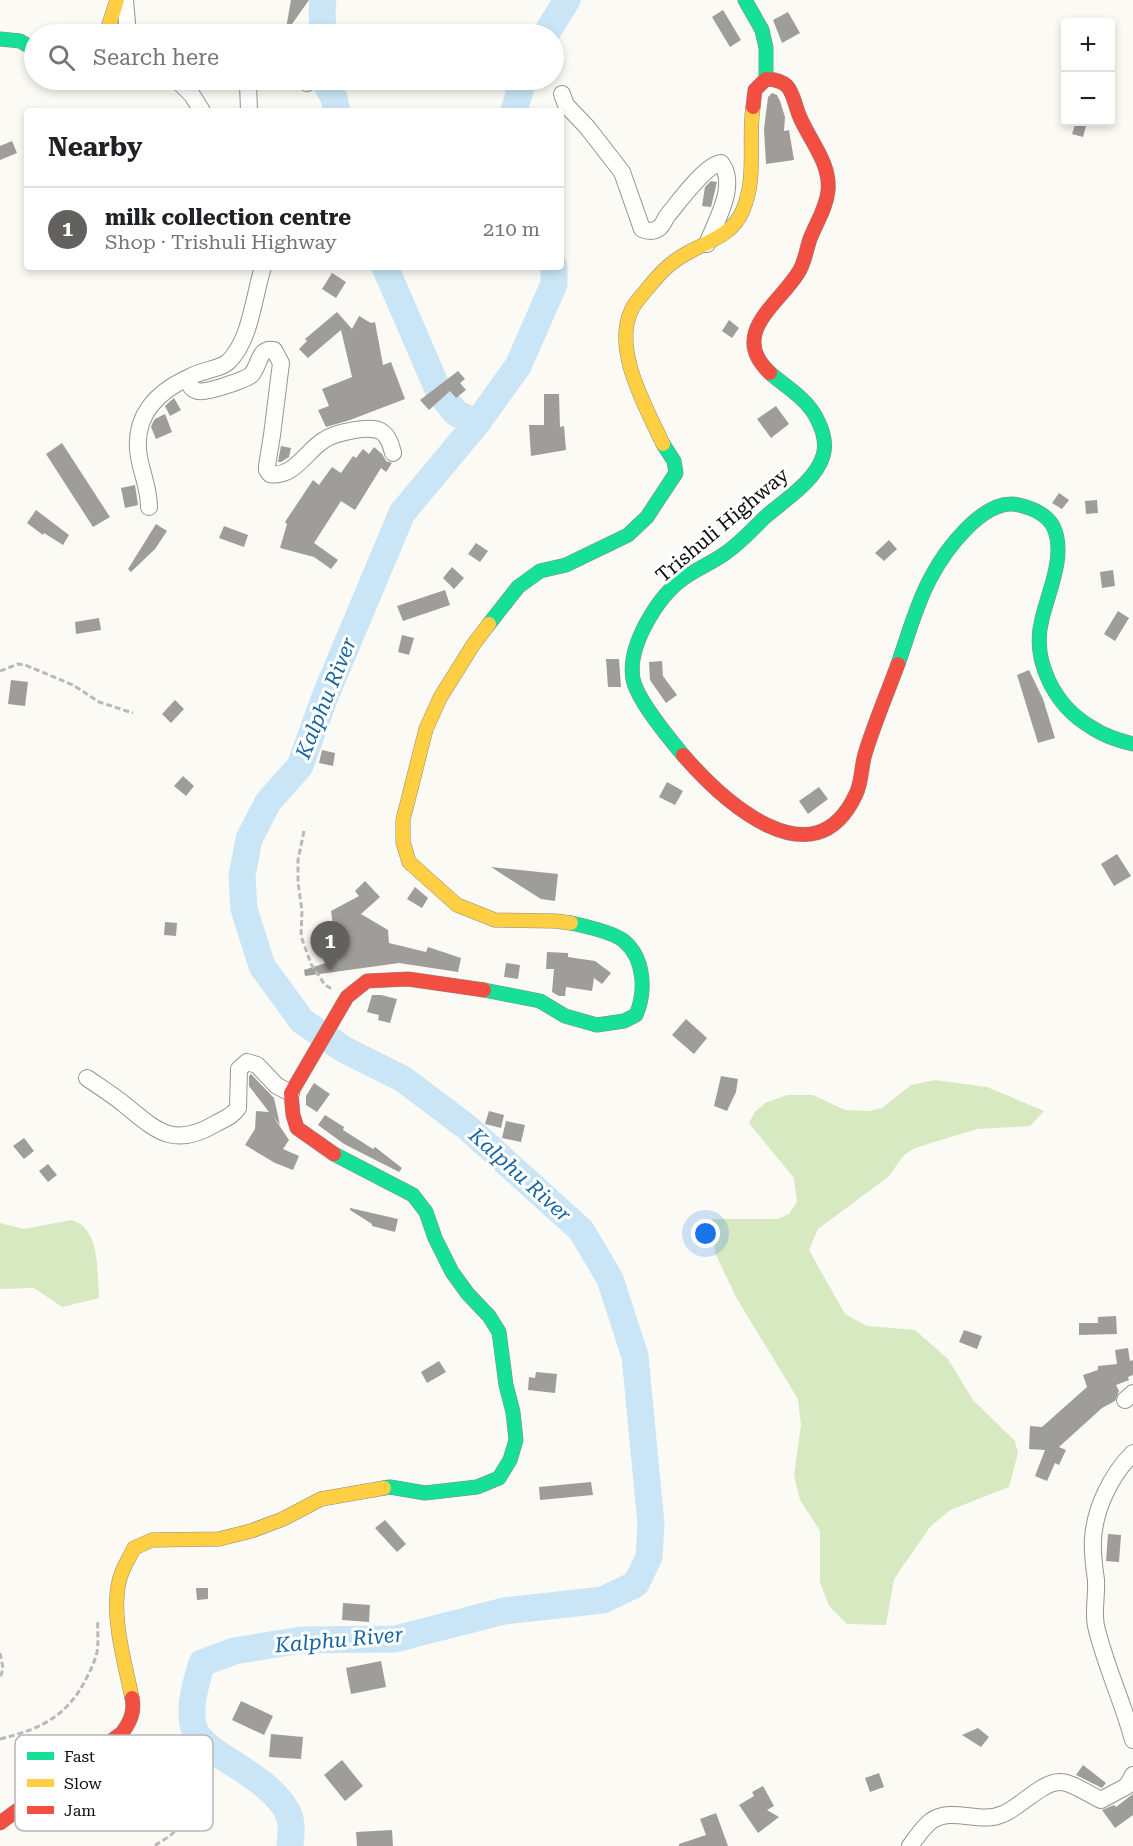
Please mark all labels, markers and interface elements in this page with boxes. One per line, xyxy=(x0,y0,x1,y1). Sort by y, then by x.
map controls xyxy=(1061,18,1115,126)
button: + xyxy=(1061,18,1115,72)
search box xyxy=(24,24,564,90)
icon: search xyxy=(45,41,78,74)
text: Search here xyxy=(93,45,219,70)
button: − xyxy=(1061,72,1115,126)
text: Nearby xyxy=(48,132,142,162)
text: milk collection centre xyxy=(105,205,351,230)
text: 1 xyxy=(62,217,73,241)
text: 210 m xyxy=(483,217,540,241)
text: Shop · Trishuli Highway xyxy=(105,230,337,254)
street label: Trishuli Highway xyxy=(651,462,793,587)
water label: Kalphu River xyxy=(290,634,361,763)
pin: 1 xyxy=(310,922,350,971)
water label: Kalphu River xyxy=(463,1122,576,1227)
your location xyxy=(691,1219,720,1248)
water label: Kalphu River xyxy=(273,1622,404,1658)
legend xyxy=(15,1735,213,1831)
text: Fast xyxy=(64,1747,95,1766)
text: Slow xyxy=(64,1774,102,1793)
text: Jam xyxy=(64,1801,96,1820)

